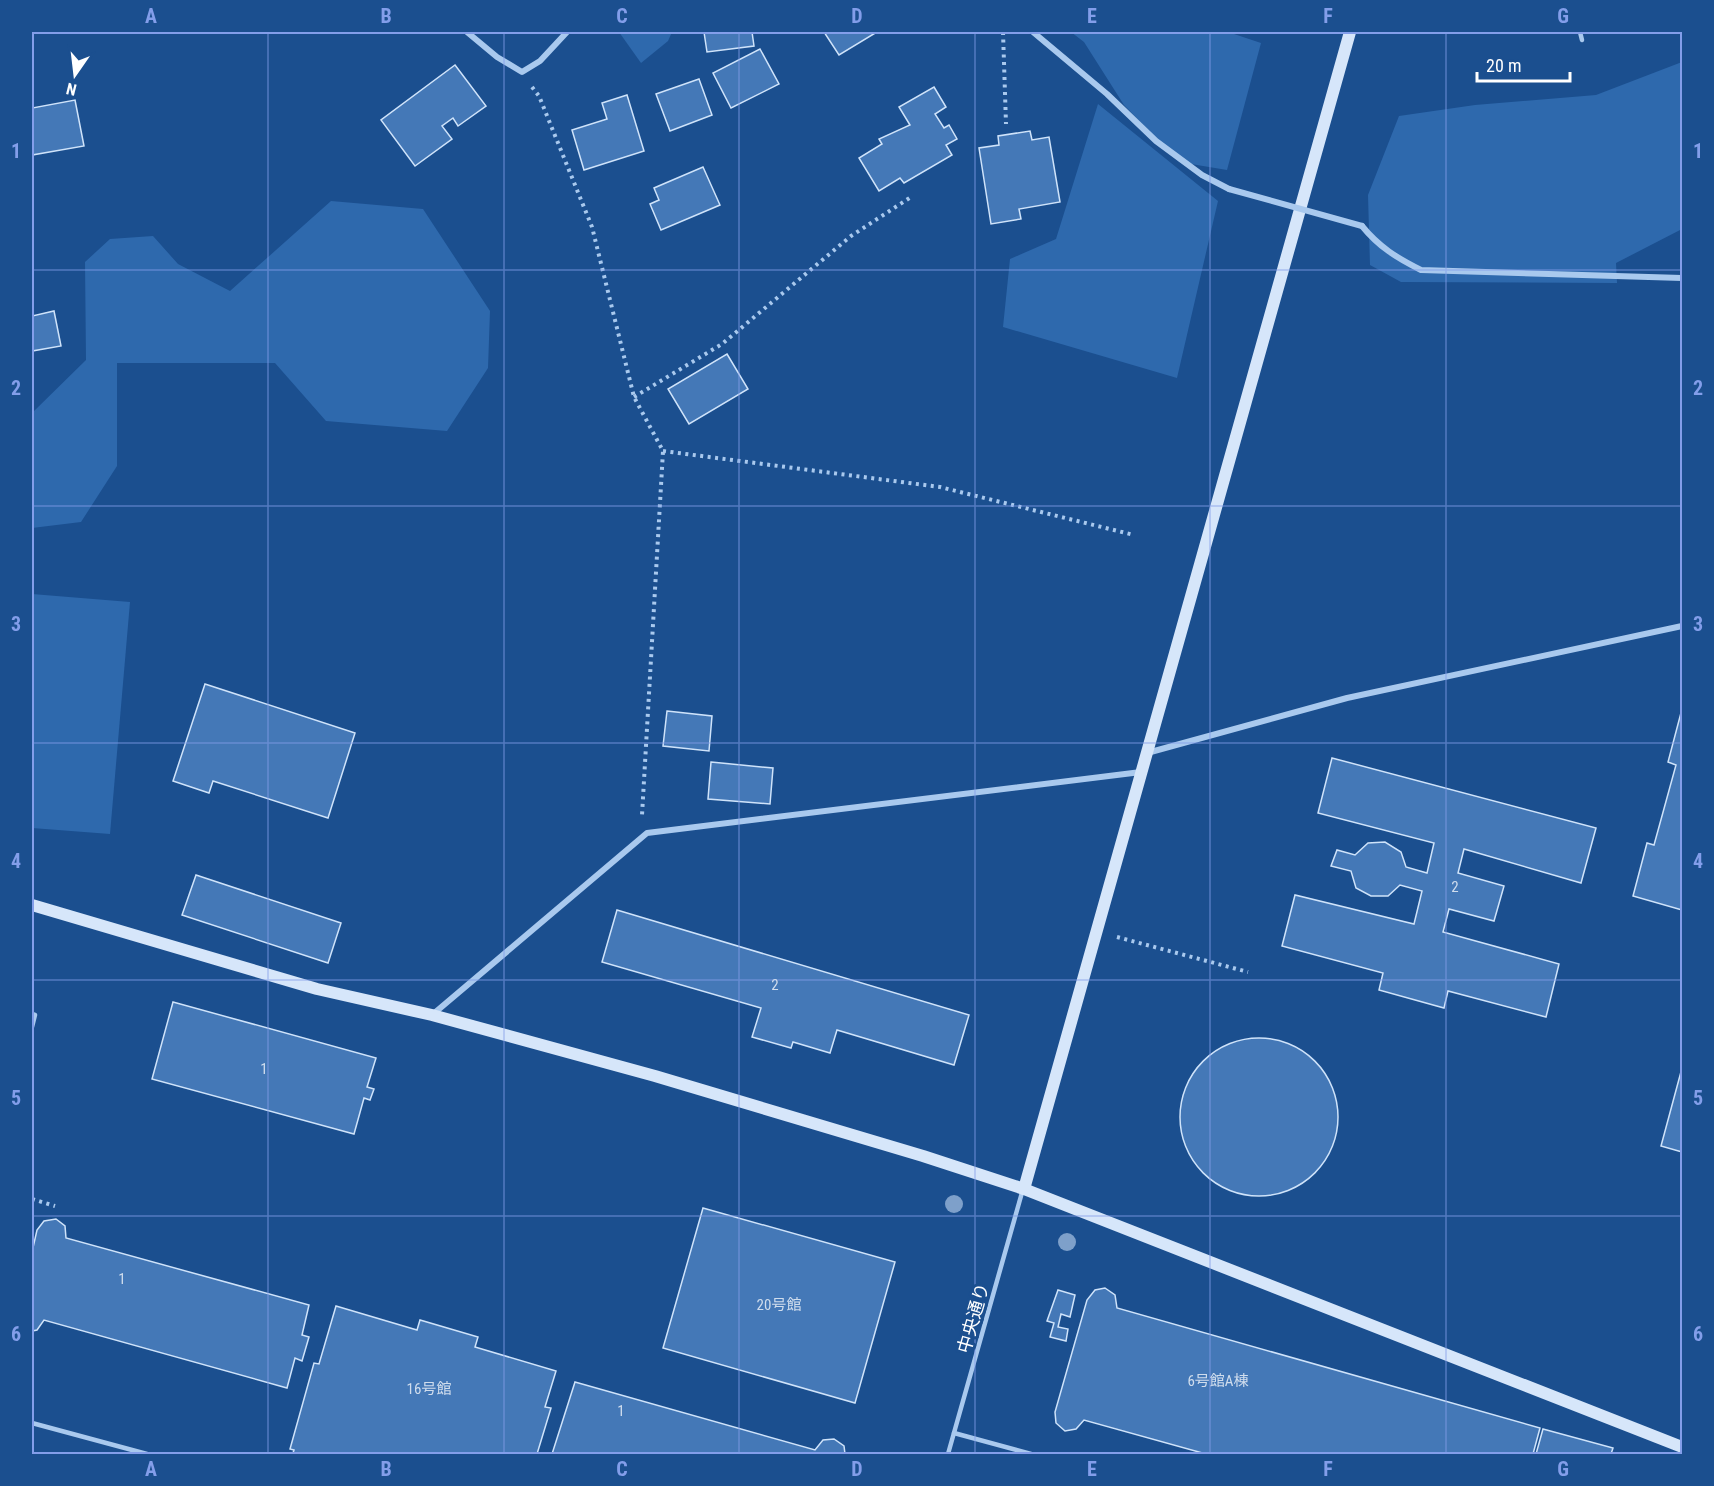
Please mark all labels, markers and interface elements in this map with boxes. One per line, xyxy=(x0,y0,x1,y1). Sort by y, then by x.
text: A xyxy=(145,4,157,28)
text: B xyxy=(380,4,392,28)
text: C xyxy=(616,4,628,28)
text: D xyxy=(851,4,863,28)
text: E xyxy=(1087,4,1097,28)
text: F xyxy=(1323,4,1333,28)
text: G xyxy=(1557,4,1569,28)
north arrow xyxy=(45,45,105,105)
scale bar xyxy=(1477,45,1570,83)
text: 20 m xyxy=(1486,55,1521,76)
text: N xyxy=(64,79,79,99)
text: 1 xyxy=(11,139,21,163)
text: 1 xyxy=(1693,139,1703,163)
text: 2 xyxy=(11,376,21,400)
text: 2 xyxy=(1693,376,1703,400)
text: 3 xyxy=(11,612,21,636)
text: 3 xyxy=(1693,612,1703,636)
text: 4 xyxy=(11,849,21,873)
text: 4 xyxy=(1693,849,1703,873)
house number: 2 xyxy=(1451,878,1459,896)
house number: 2 xyxy=(771,976,779,994)
house number: 1 xyxy=(260,1060,268,1078)
text: 5 xyxy=(11,1086,21,1110)
text: 5 xyxy=(1693,1086,1703,1110)
house number: 1 xyxy=(118,1270,126,1288)
street label: 中央通り xyxy=(953,1281,993,1355)
house number: 20号館 xyxy=(757,1296,801,1314)
text: 6 xyxy=(11,1322,21,1346)
text: 6 xyxy=(1693,1322,1703,1346)
house number: 6号館A棟 xyxy=(1187,1372,1249,1390)
house number: 16号館 xyxy=(407,1380,451,1398)
house number: 1 xyxy=(617,1402,625,1420)
text: A xyxy=(145,1457,157,1481)
text: B xyxy=(380,1457,392,1481)
text: C xyxy=(616,1457,628,1481)
text: D xyxy=(851,1457,863,1481)
text: E xyxy=(1087,1457,1097,1481)
text: F xyxy=(1323,1457,1333,1481)
text: G xyxy=(1557,1457,1569,1481)

